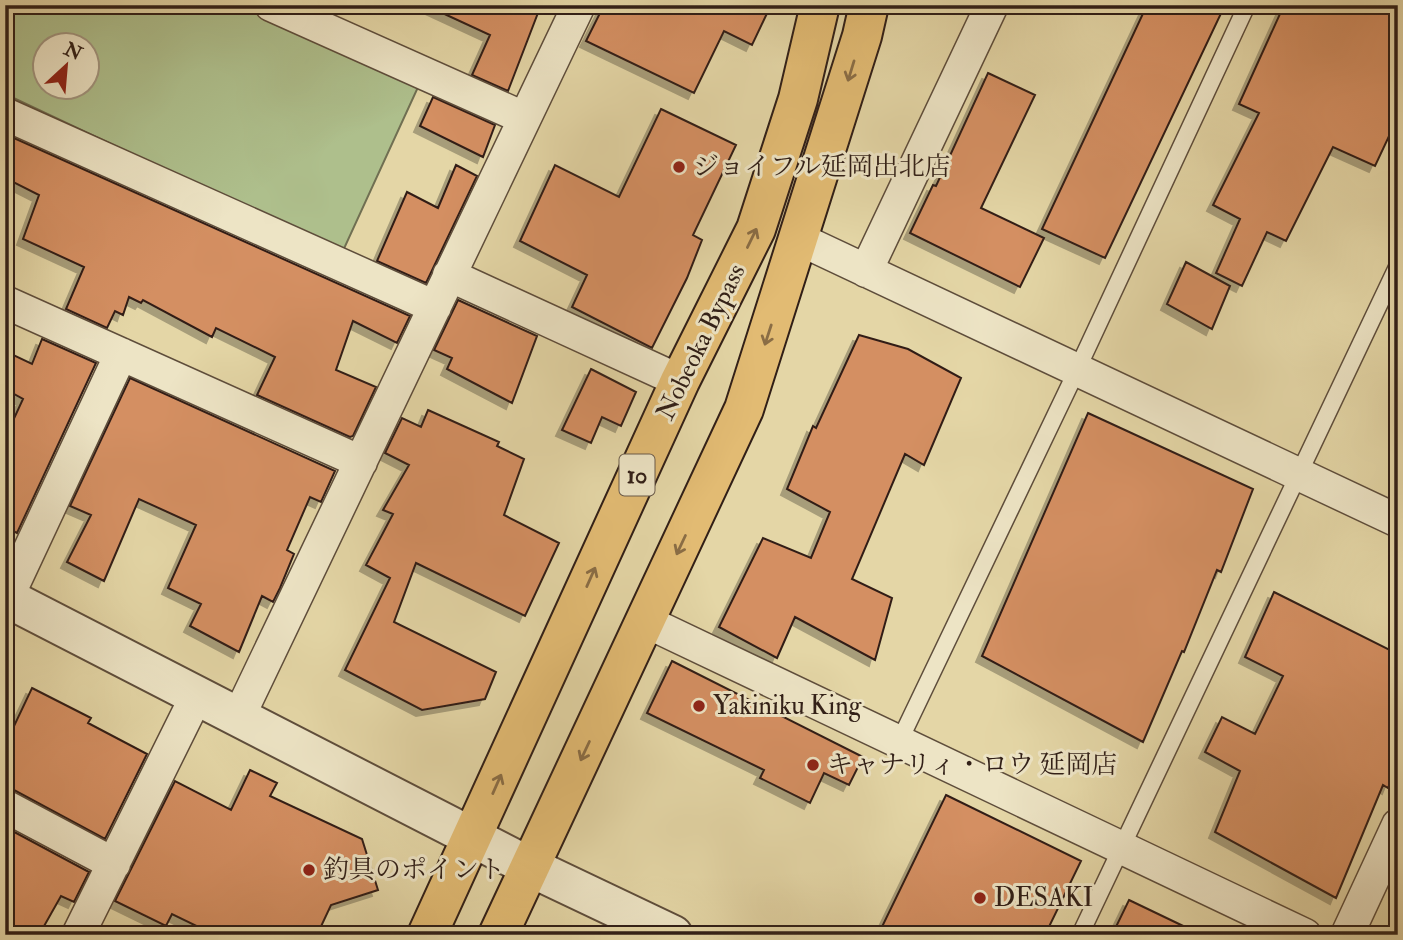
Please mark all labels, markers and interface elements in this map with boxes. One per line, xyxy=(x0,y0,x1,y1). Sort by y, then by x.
north arrow xyxy=(32,32,102,102)
text: N xyxy=(59,37,87,67)
one-way arrow xyxy=(844,60,857,82)
place label: ジョイフル延岡出北店 xyxy=(693,151,951,183)
marker: ジョイフル延岡出北店 xyxy=(671,159,687,175)
one-way arrow xyxy=(745,228,759,249)
street label: Nobeoka Bypass xyxy=(649,259,753,426)
one-way arrow xyxy=(761,324,774,346)
road number: 10 xyxy=(620,454,654,496)
one-way arrow xyxy=(674,533,687,555)
one-way arrow xyxy=(585,566,598,588)
place label: Yakiniku King xyxy=(713,690,863,722)
marker: Yakiniku King xyxy=(691,698,707,714)
one-way arrow xyxy=(577,740,591,761)
place label: キャナリィ・ロウ 延岡店 xyxy=(827,749,1117,781)
marker: キャナリィ・ロウ 延岡店 xyxy=(805,757,821,773)
one-way arrow xyxy=(491,774,504,795)
place label: 釣具のポイント xyxy=(323,854,505,886)
marker: 釣具のポイント xyxy=(301,862,317,878)
place label: DESAKI xyxy=(994,882,1093,914)
marker: DESAKI xyxy=(972,890,988,906)

